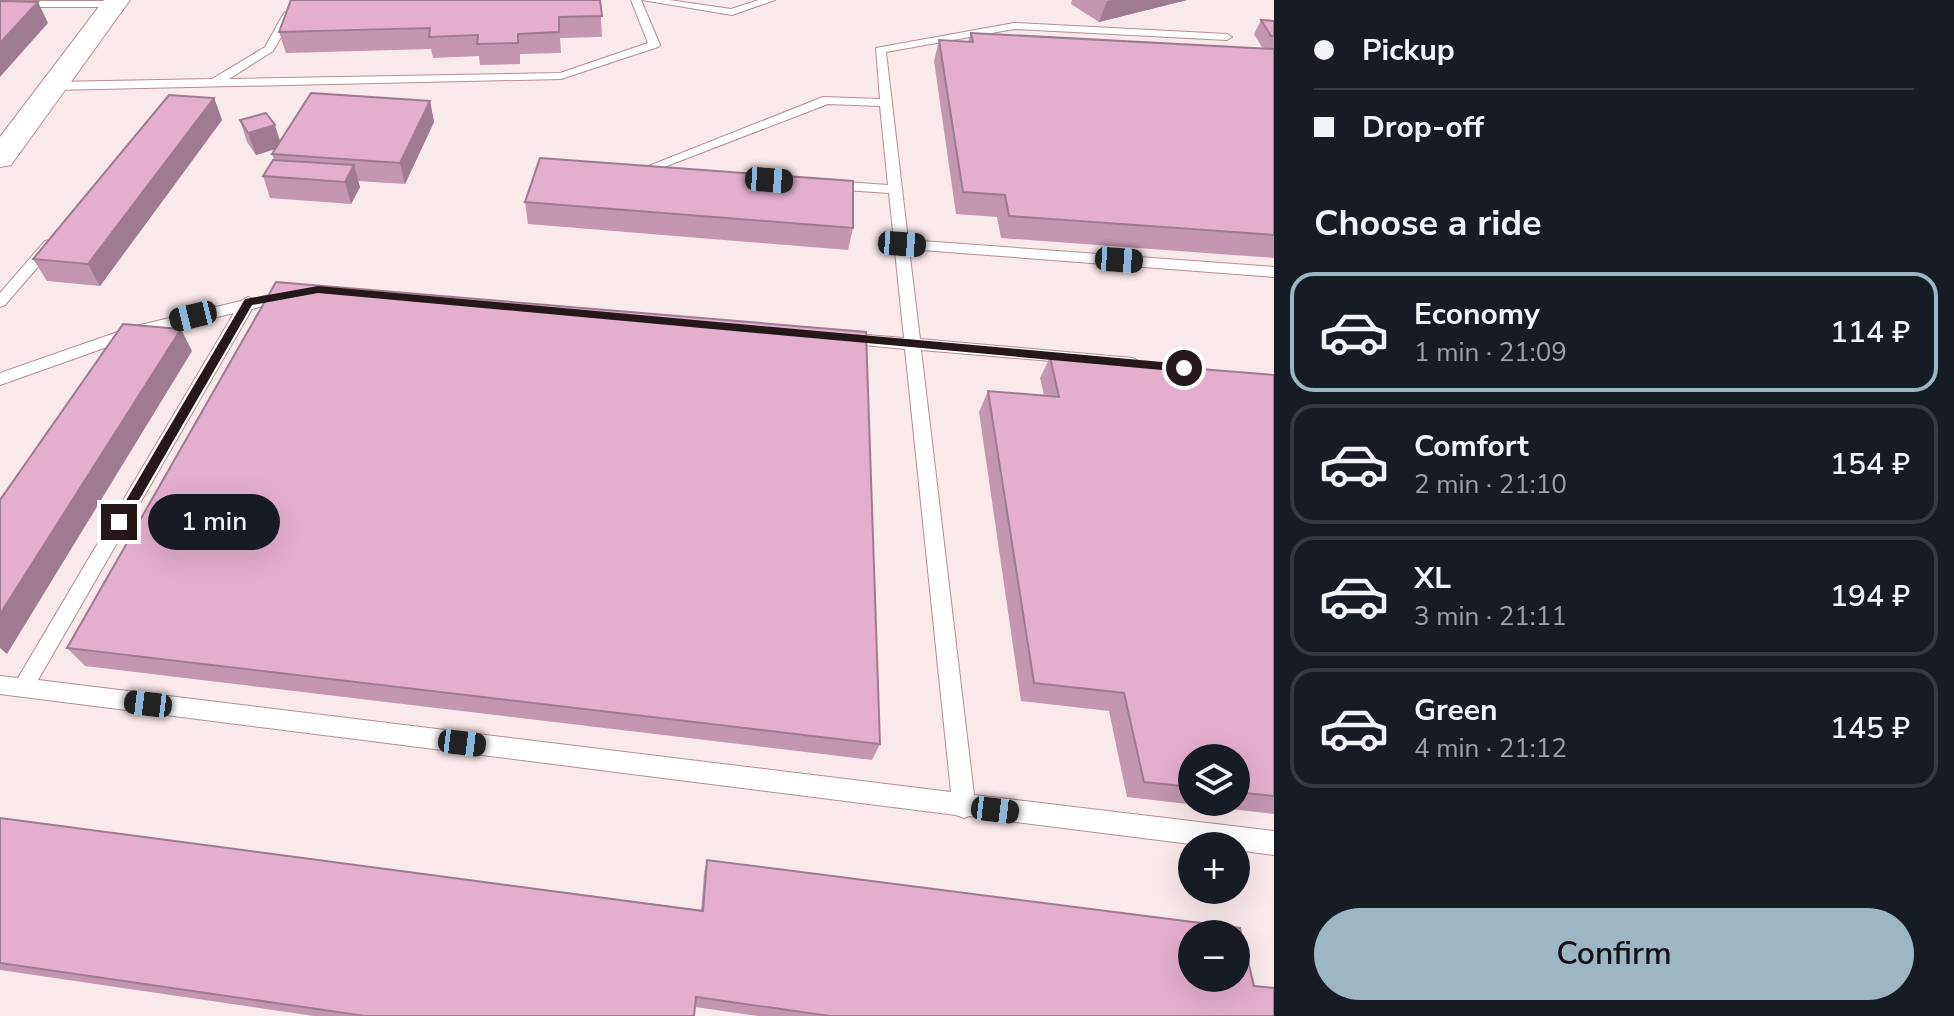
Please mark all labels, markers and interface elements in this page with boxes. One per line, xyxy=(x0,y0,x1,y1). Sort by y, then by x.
text: Pickup xyxy=(1362,30,1455,71)
text: Drop-off xyxy=(1362,107,1484,148)
car xyxy=(744,166,794,194)
text: Choose a ride xyxy=(1314,199,1542,248)
car xyxy=(877,230,927,258)
car xyxy=(1094,246,1144,274)
text: Economy xyxy=(1414,294,1540,335)
icon: car xyxy=(1318,296,1390,368)
car xyxy=(167,299,219,333)
text: 114 ₽ xyxy=(1830,312,1910,353)
text: 1 min · 21:09 xyxy=(1414,335,1567,370)
route start xyxy=(1166,350,1202,386)
text: Comfort xyxy=(1414,426,1529,467)
icon: car xyxy=(1318,428,1390,500)
text: 154 ₽ xyxy=(1830,444,1910,485)
text: 2 min · 21:10 xyxy=(1414,467,1567,502)
callout: 1 min xyxy=(147,494,279,550)
route end xyxy=(101,504,137,540)
text: 1 min xyxy=(181,504,247,539)
text: XL xyxy=(1414,558,1451,599)
icon: car xyxy=(1318,560,1390,632)
text: 194 ₽ xyxy=(1830,576,1910,617)
text: 3 min · 21:11 xyxy=(1414,599,1567,634)
car xyxy=(123,689,173,719)
text: Green xyxy=(1414,690,1498,731)
icon: car xyxy=(1318,692,1390,764)
text: 145 ₽ xyxy=(1830,708,1910,749)
car xyxy=(437,728,487,758)
text: 4 min · 21:12 xyxy=(1414,731,1567,766)
map controls xyxy=(1178,744,1250,992)
button: layers xyxy=(1178,744,1250,816)
car xyxy=(970,795,1020,825)
button: + xyxy=(1178,832,1250,904)
button: Confirm xyxy=(1314,908,1914,1000)
button: − xyxy=(1178,920,1250,992)

